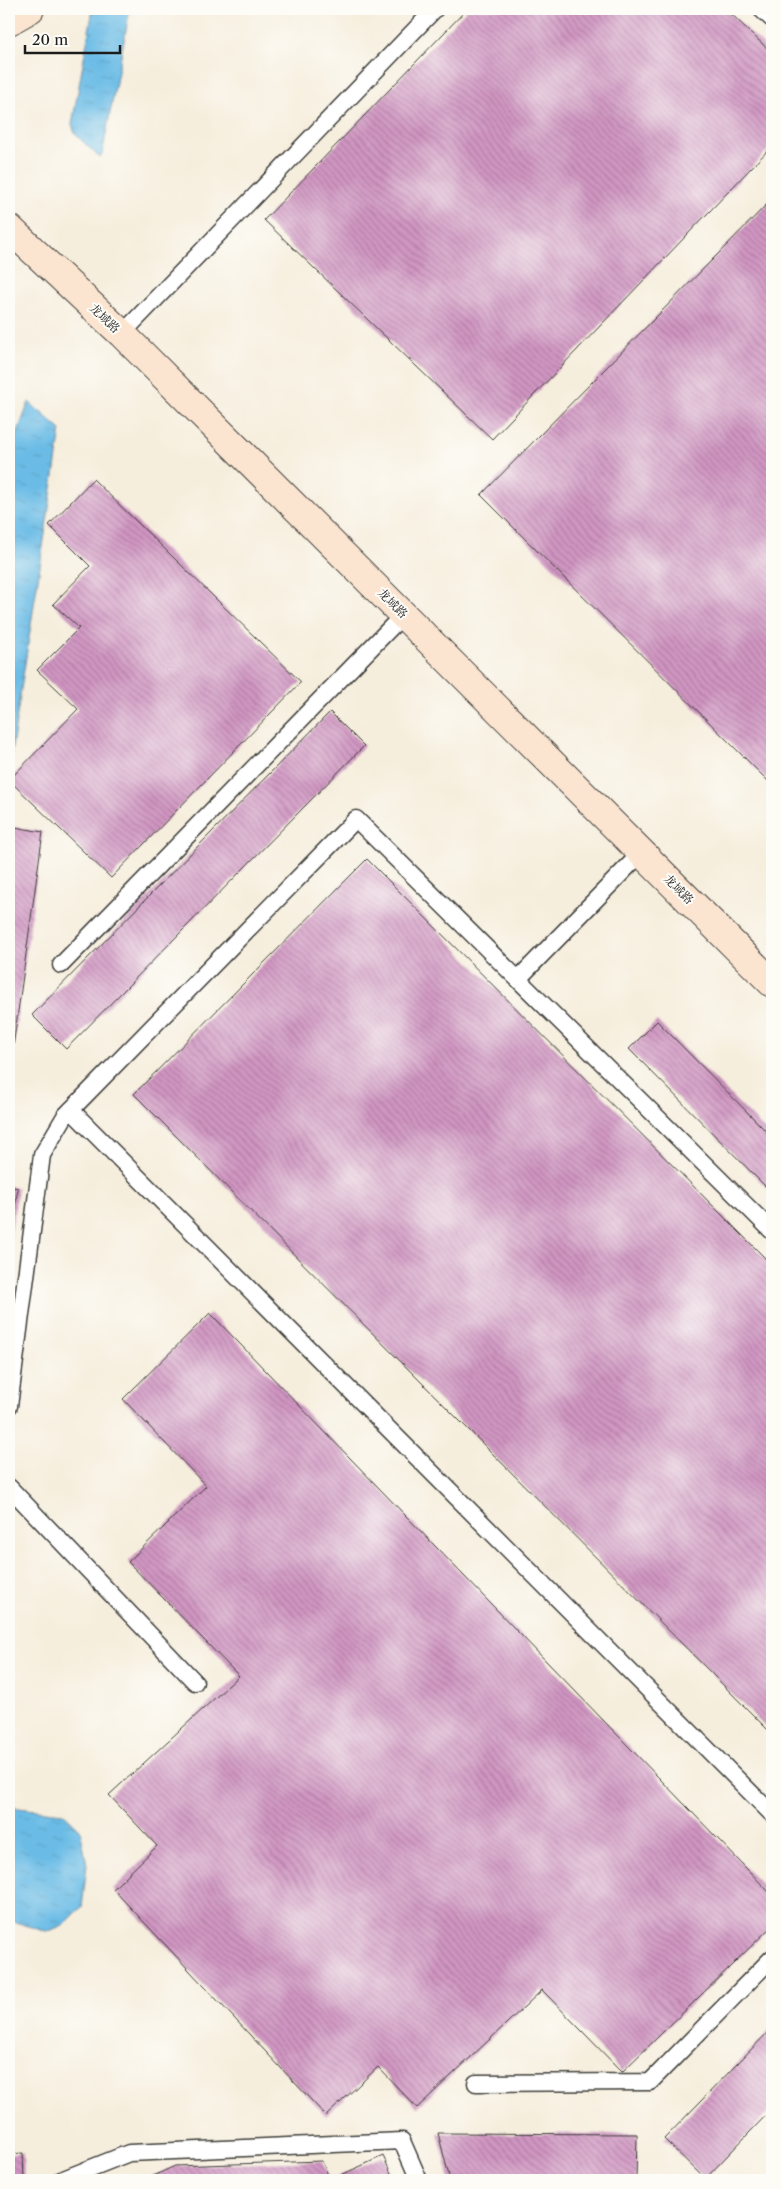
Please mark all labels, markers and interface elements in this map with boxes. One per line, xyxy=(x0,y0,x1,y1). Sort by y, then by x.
scale bar xyxy=(25,22,120,54)
text: 20 m xyxy=(32,30,68,49)
street label: 龙域路 xyxy=(87,300,123,336)
street label: 龙域路 xyxy=(375,585,411,621)
street label: 龙域路 xyxy=(661,871,697,907)

